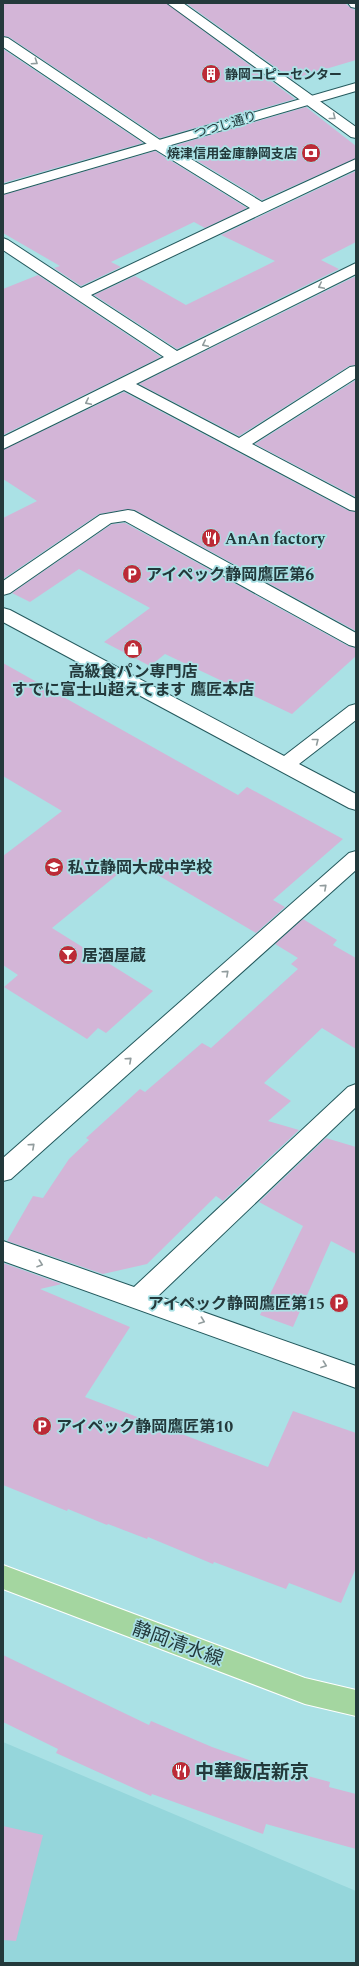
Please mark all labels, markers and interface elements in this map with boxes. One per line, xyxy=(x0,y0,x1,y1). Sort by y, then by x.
one-way arrow xyxy=(31,57,38,64)
building icon: 静岡コピーセンター xyxy=(200,63,222,85)
place label: 静岡コピーセンター xyxy=(225,65,342,85)
street label: つつじ通り xyxy=(191,106,259,144)
one-way arrow xyxy=(329,112,336,119)
bank icon: 焼津信用金庫静岡支店 xyxy=(300,142,322,164)
place label: 焼津信用金庫静岡支店 xyxy=(167,144,297,164)
one-way arrow xyxy=(318,281,325,289)
one-way arrow xyxy=(201,339,209,347)
one-way arrow xyxy=(85,397,93,405)
restaurant icon: AnAn factory xyxy=(200,527,222,549)
place label: AnAn factory xyxy=(225,527,326,551)
parking icon: アイペック静岡鷹匠第6 xyxy=(121,563,143,585)
place label: アイペック静岡鷹匠第6 xyxy=(146,563,314,587)
shop icon: 高級食パン専門店 すでに富士山超えてます 鷹匠本店 xyxy=(122,638,144,660)
place label: 高級食パン専門店 すでに富士山超えてます 鷹匠本店 xyxy=(12,660,254,702)
one-way arrow xyxy=(312,739,319,746)
school or university icon: 私立静岡大成中学校 xyxy=(43,856,65,878)
place label: 私立静岡大成中学校 xyxy=(68,856,212,880)
one-way arrow xyxy=(319,884,326,891)
bar icon: 居酒屋蔵 xyxy=(57,944,79,966)
place label: 居酒屋蔵 xyxy=(82,944,146,968)
one-way arrow xyxy=(222,971,229,978)
one-way arrow xyxy=(125,1057,132,1064)
one-way arrow xyxy=(27,1143,35,1151)
one-way arrow xyxy=(36,1259,43,1267)
place label: アイペック静岡鷹匠第15 xyxy=(148,1292,325,1316)
parking icon: アイペック静岡鷹匠第15 xyxy=(328,1292,350,1314)
one-way arrow xyxy=(198,1316,205,1325)
one-way arrow xyxy=(321,1361,328,1369)
parking icon: アイペック静岡鷹匠第10 xyxy=(31,1415,53,1437)
place label: アイペック静岡鷹匠第10 xyxy=(56,1415,233,1439)
street label: 静岡清水線 xyxy=(128,1615,227,1674)
place label: 中華飯店新京 xyxy=(195,1758,309,1787)
restaurant icon: 中華飯店新京 xyxy=(170,1760,192,1782)

